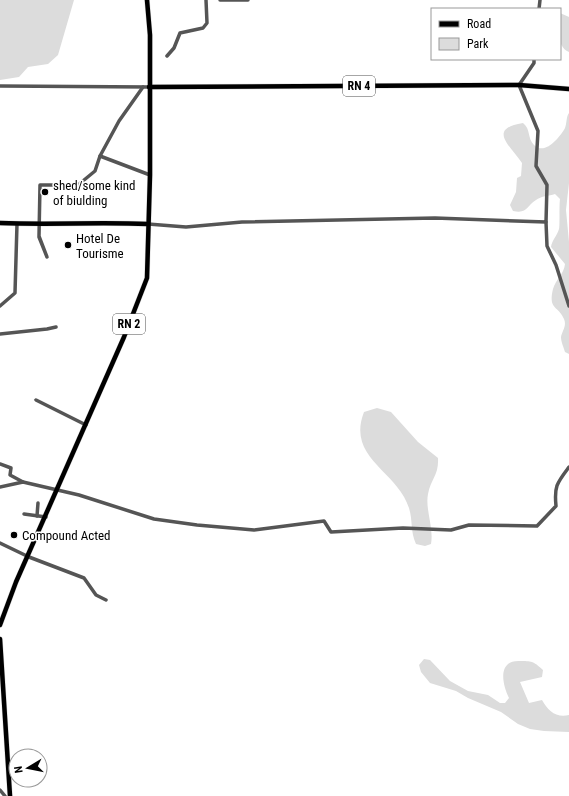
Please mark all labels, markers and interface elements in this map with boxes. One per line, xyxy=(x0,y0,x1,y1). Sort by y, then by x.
legend xyxy=(431,8,561,60)
text: Road xyxy=(467,17,491,31)
text: Park xyxy=(467,37,489,51)
road number: RN 4 xyxy=(343,76,375,96)
place label: shed/some kind of biulding xyxy=(53,178,135,208)
marker: shed/some kind of biulding xyxy=(40,187,50,197)
place label: Hotel De Tourisme xyxy=(76,231,124,261)
marker: Hotel De Tourisme xyxy=(63,240,73,250)
road number: RN 2 xyxy=(113,314,145,334)
place label: Compound Acted xyxy=(22,528,111,543)
marker: Compound Acted xyxy=(9,530,19,540)
north arrow xyxy=(8,748,48,788)
text: N xyxy=(12,765,26,774)

